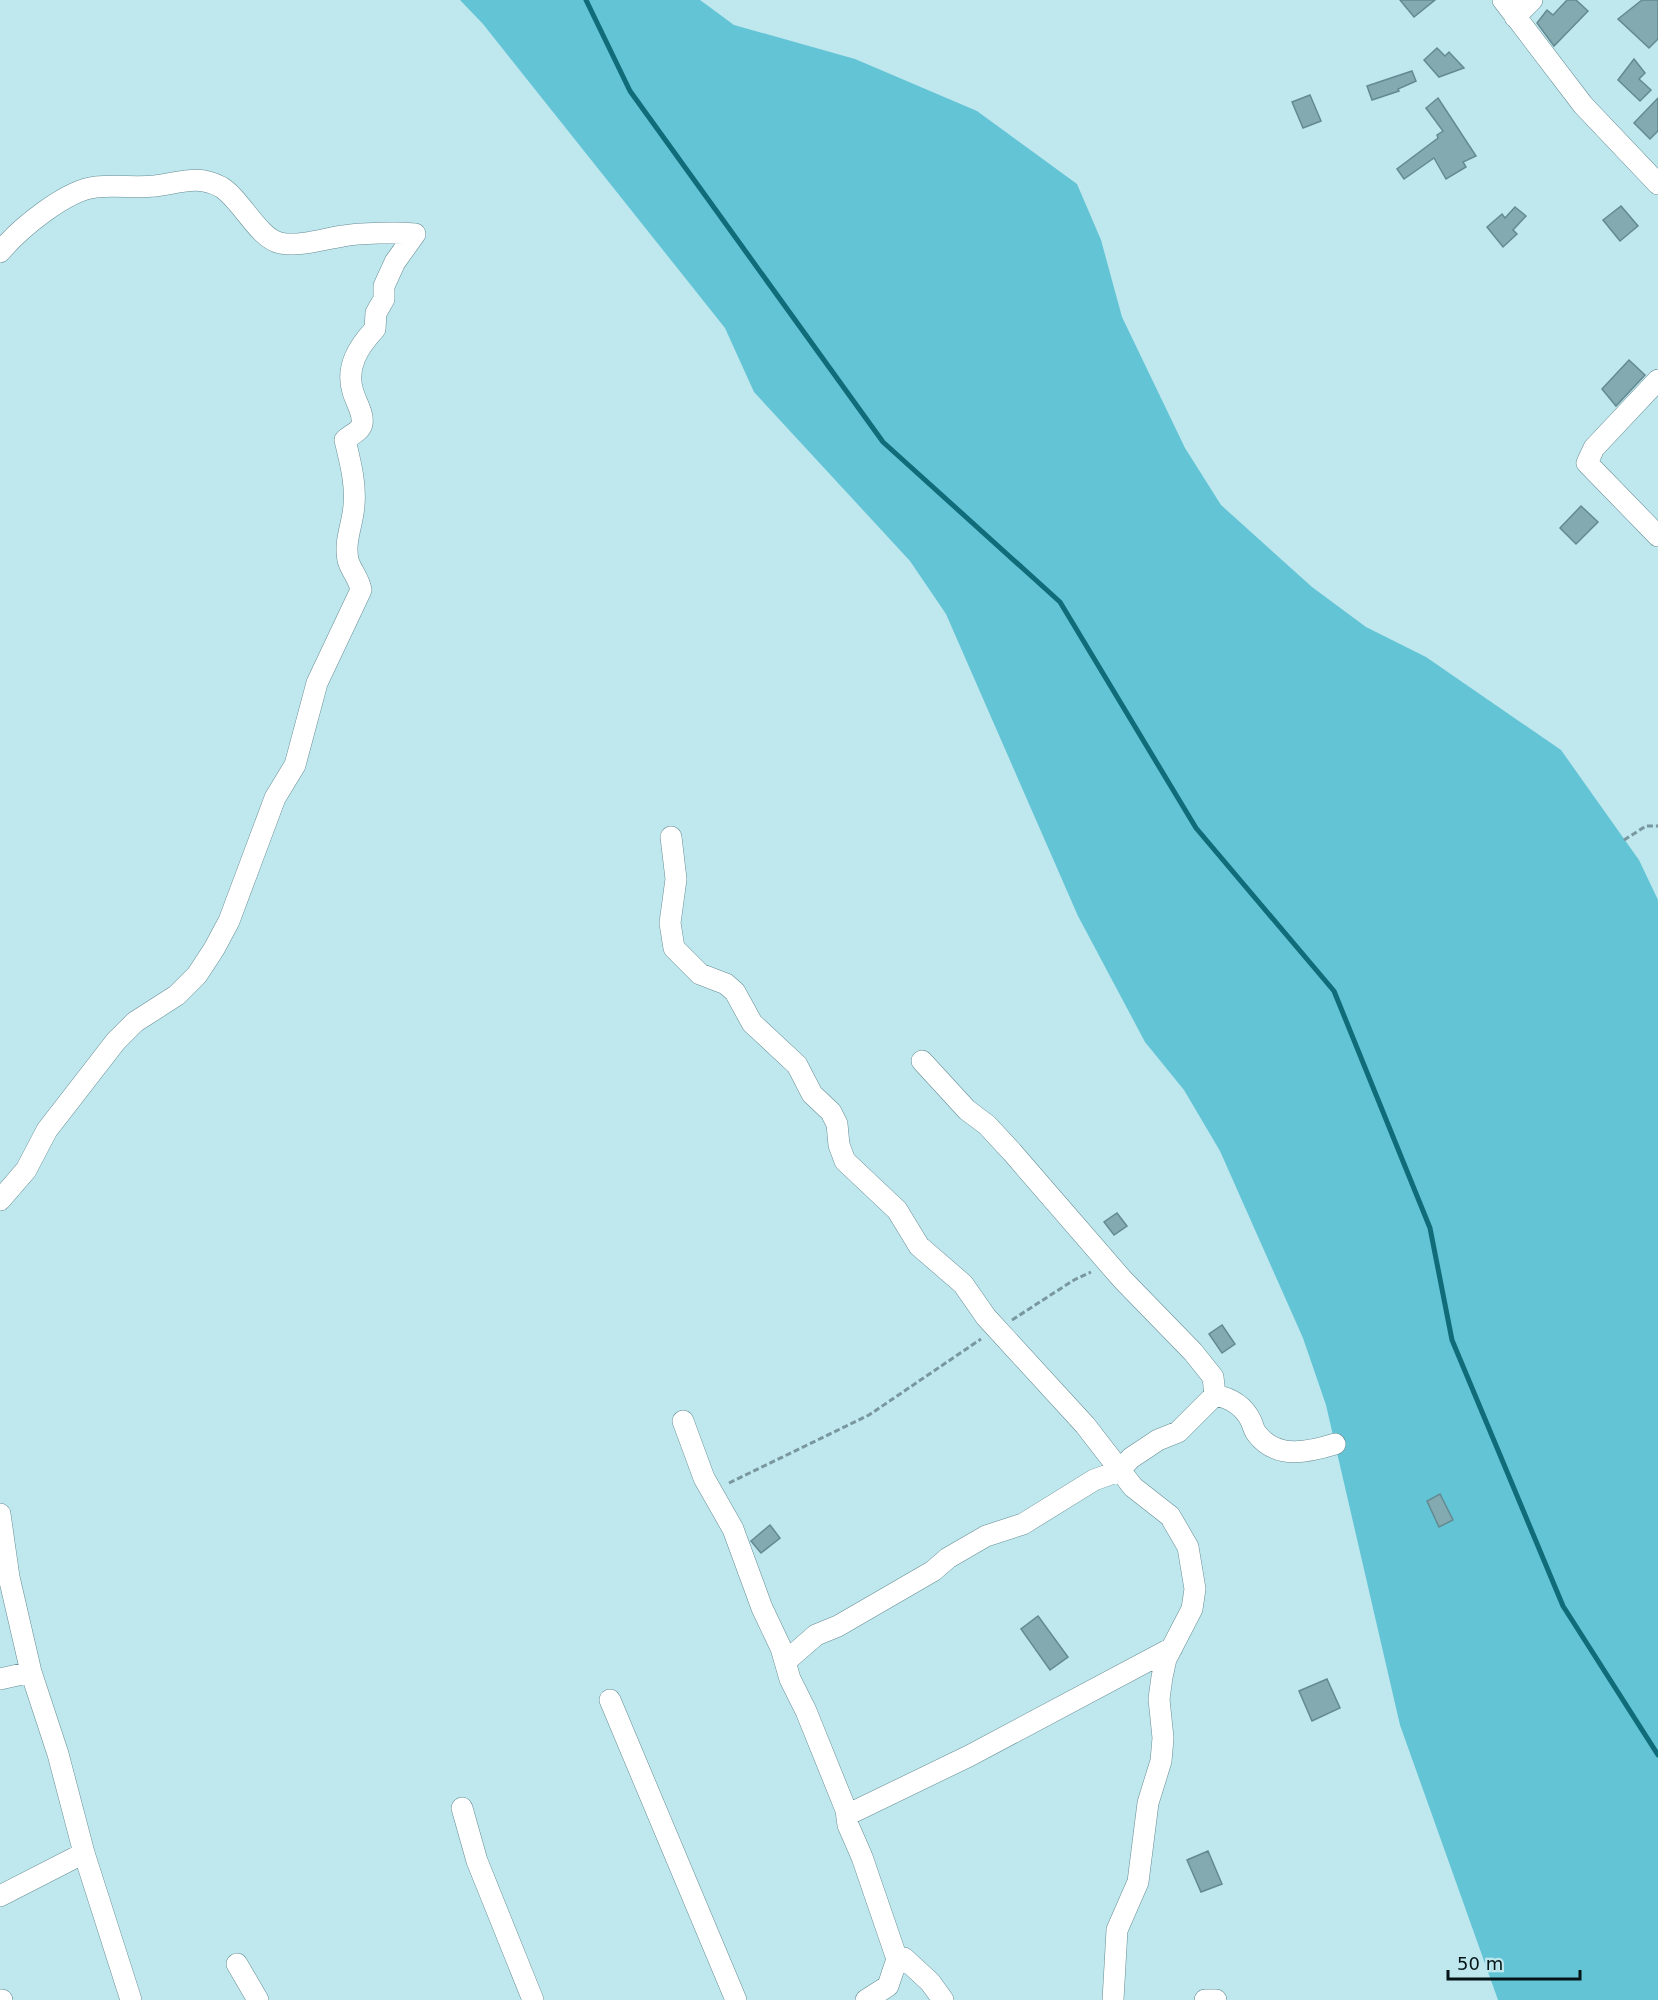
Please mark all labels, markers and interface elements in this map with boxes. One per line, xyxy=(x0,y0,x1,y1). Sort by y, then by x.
scale bar xyxy=(1448,1943,1580,1981)
text: 50 m xyxy=(1457,1953,1503,1974)

